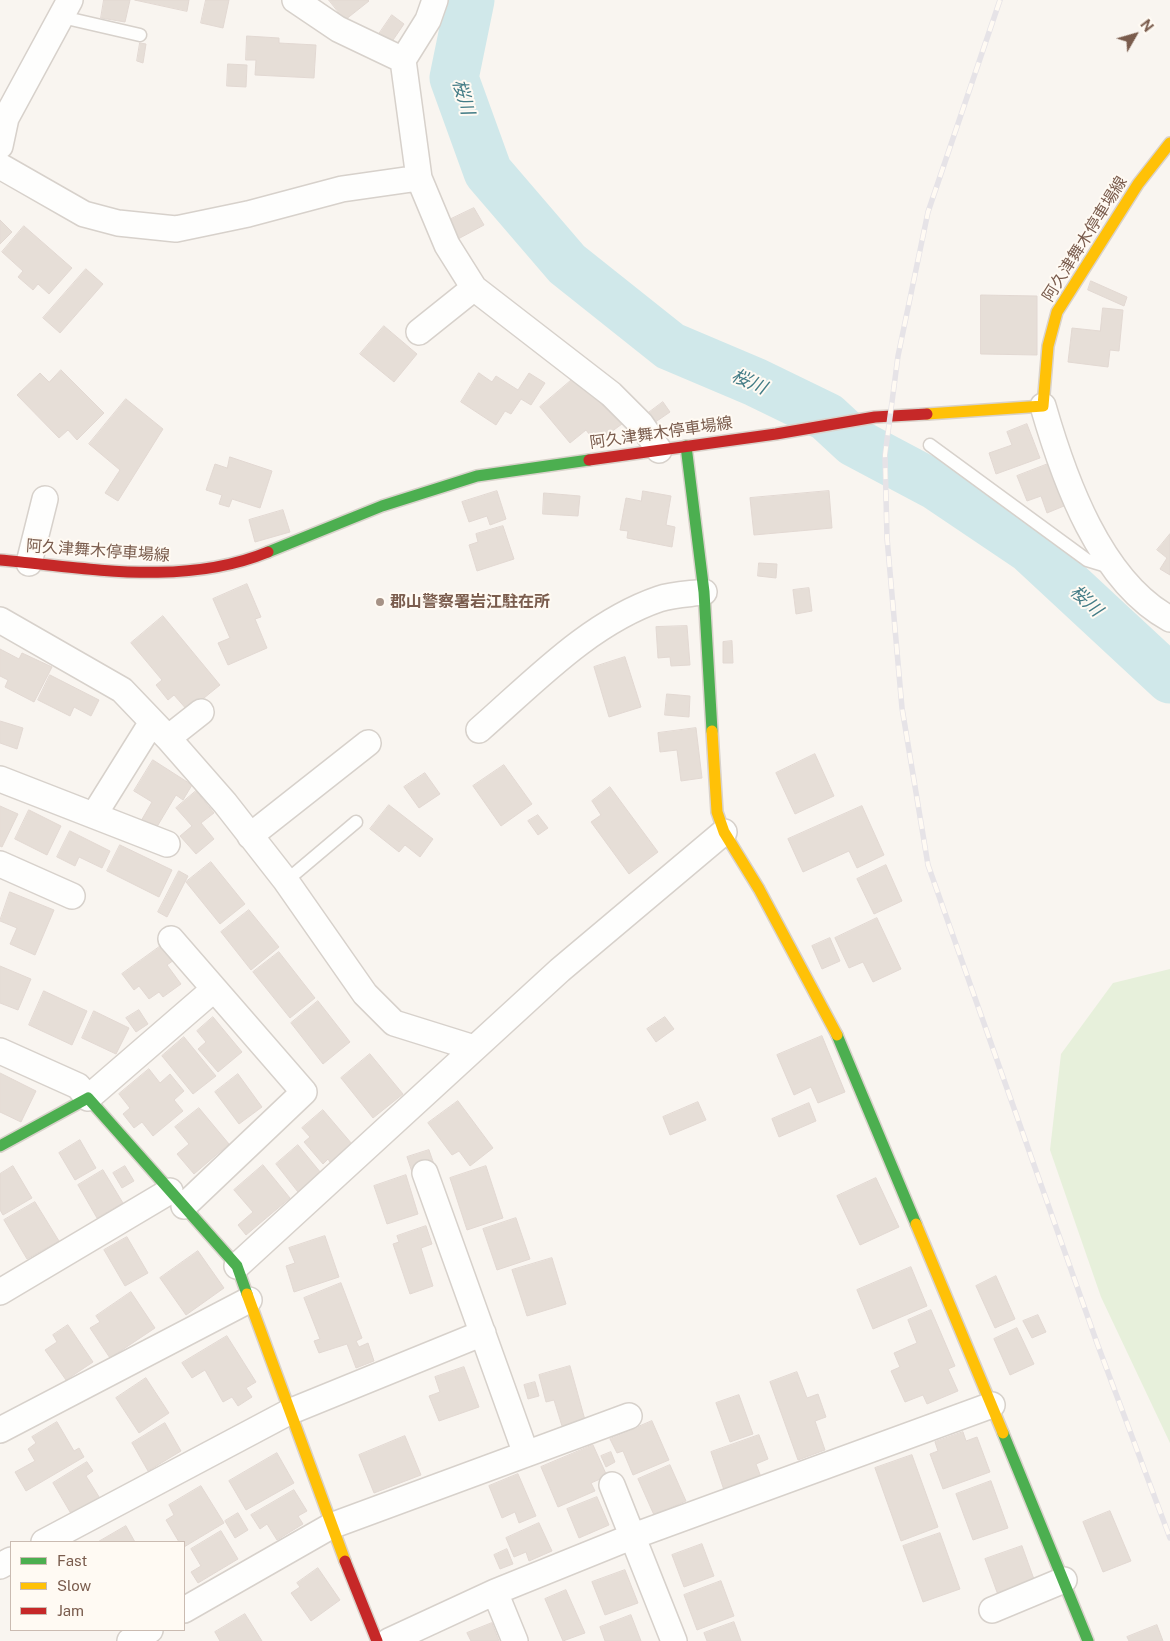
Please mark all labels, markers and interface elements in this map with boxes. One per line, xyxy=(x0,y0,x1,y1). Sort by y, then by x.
north arrow xyxy=(1110,10,1160,60)
text: N xyxy=(1137,17,1156,35)
water label: 桜川 xyxy=(448,77,478,117)
street label: 阿久津舞木停車場線 xyxy=(1039,173,1131,305)
water label: 桜川 xyxy=(728,365,770,399)
street label: 阿久津舞木停車場線 xyxy=(588,413,734,453)
street label: 阿久津舞木停車場線 xyxy=(26,536,170,566)
water label: 桜川 xyxy=(1065,581,1107,621)
place label: 郡山警察署岩江駐在所 xyxy=(390,592,550,612)
marker: 郡山警察署岩江駐在所 xyxy=(374,596,386,608)
legend xyxy=(10,1541,185,1631)
text: Fast xyxy=(57,1552,87,1569)
text: Slow xyxy=(57,1577,91,1594)
text: Jam xyxy=(57,1602,84,1619)

